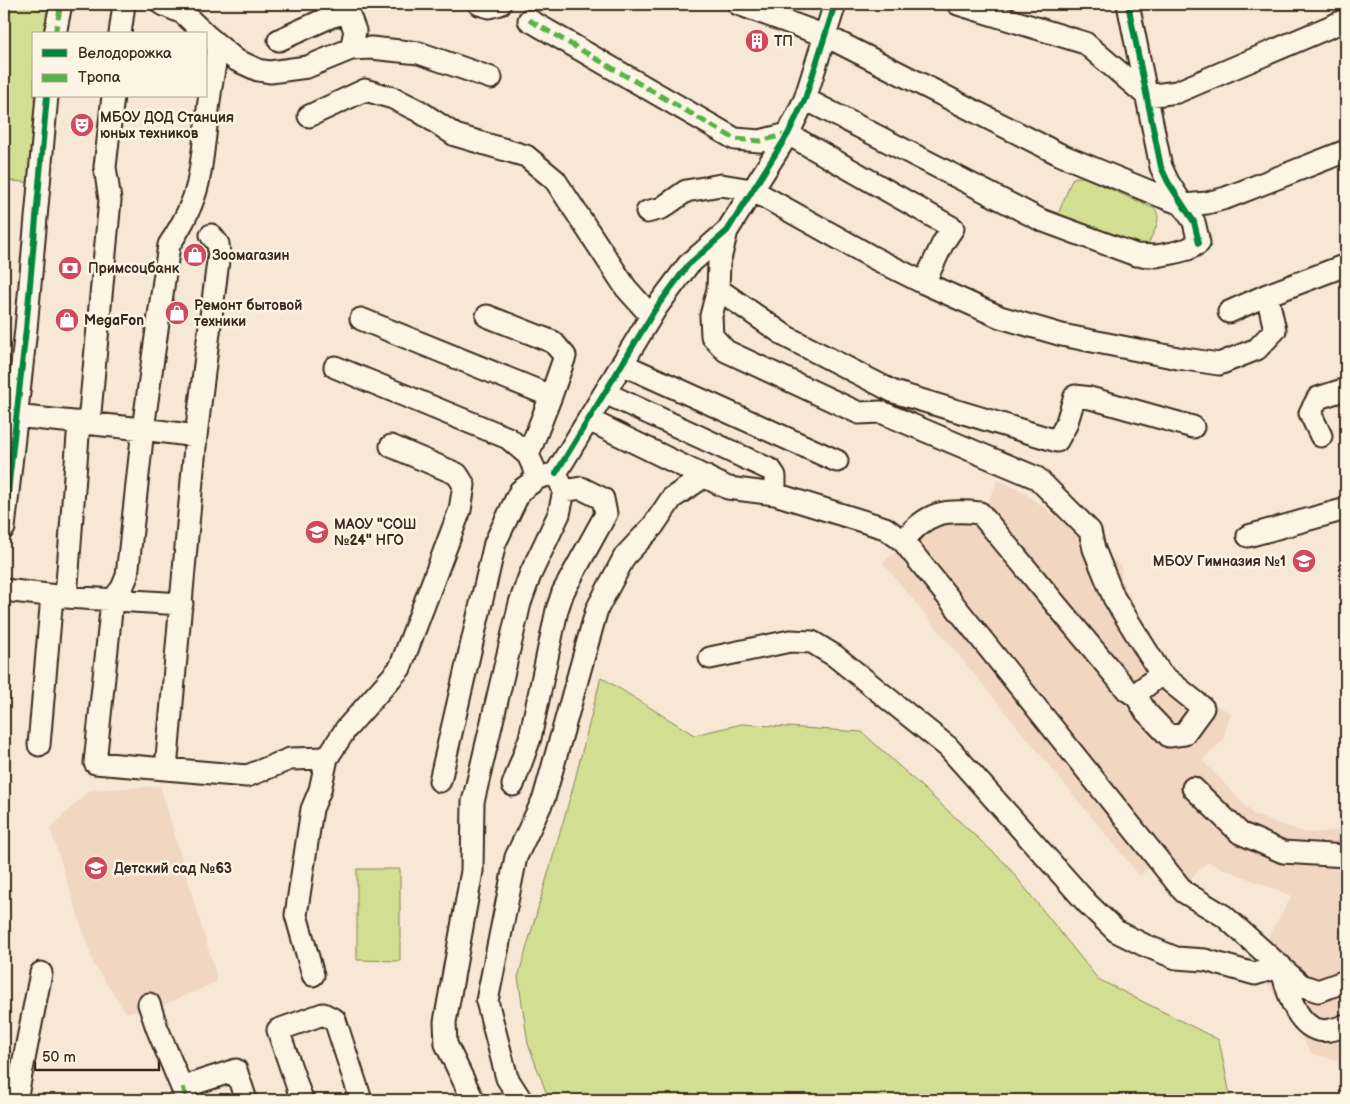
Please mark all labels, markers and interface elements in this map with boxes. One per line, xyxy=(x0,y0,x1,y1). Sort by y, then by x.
building icon: ТП xyxy=(744,28,770,54)
legend xyxy=(32,32,208,98)
place label: ТП xyxy=(774,33,793,50)
text: Велодорожка xyxy=(78,44,172,63)
text: Тропа xyxy=(78,68,121,87)
place label: МБОУ ДОД Станция юных техников xyxy=(100,109,234,142)
theatre icon: МБОУ ДОД Станция юных техников xyxy=(69,112,95,138)
shop icon: Зоомагазин xyxy=(182,242,208,268)
place label: Зоомагазин xyxy=(212,247,290,264)
bank icon: Примсоцбанк xyxy=(57,255,83,281)
place label: Примсоцбанк xyxy=(88,260,180,277)
place label: Ремонт бытовой техники xyxy=(194,297,302,330)
shop icon: Ремонт бытовой техники xyxy=(164,300,190,326)
shop icon: MegaFon xyxy=(54,307,80,333)
place label: MegaFon xyxy=(84,312,144,329)
place label: МАОУ "СОШ №24" НГО xyxy=(334,516,417,549)
school or university icon: МАОУ "СОШ №24" НГО xyxy=(304,519,330,545)
school or university icon: МБОУ Гимназия №1 xyxy=(1291,548,1317,574)
place label: МБОУ Гимназия №1 xyxy=(1153,553,1286,570)
school or university icon: Детский сад №63 xyxy=(83,855,109,881)
place label: Детский сад №63 xyxy=(114,860,232,877)
scale bar xyxy=(35,1039,159,1071)
text: 50 m xyxy=(42,1048,76,1067)

